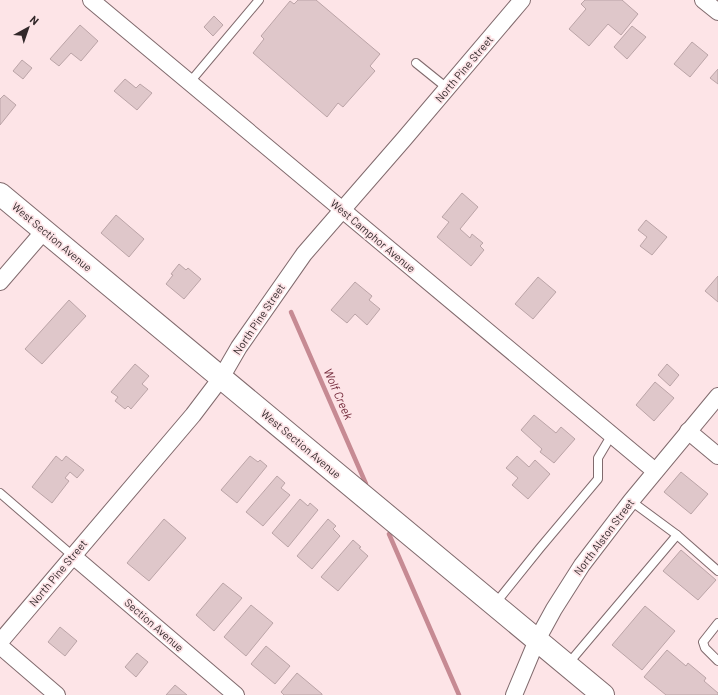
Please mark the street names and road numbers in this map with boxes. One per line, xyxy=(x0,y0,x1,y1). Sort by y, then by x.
street label: North Pine Street xyxy=(432,33,495,105)
street label: West Camphor Avenue xyxy=(328,196,418,275)
street label: West Section Avenue xyxy=(10,199,95,274)
street label: North Pine Street xyxy=(230,281,287,357)
street label: West Section Avenue xyxy=(259,406,344,481)
street label: North Alston Street xyxy=(571,496,637,577)
street label: North Pine Street xyxy=(26,537,89,609)
street label: Section Avenue xyxy=(122,595,187,654)

